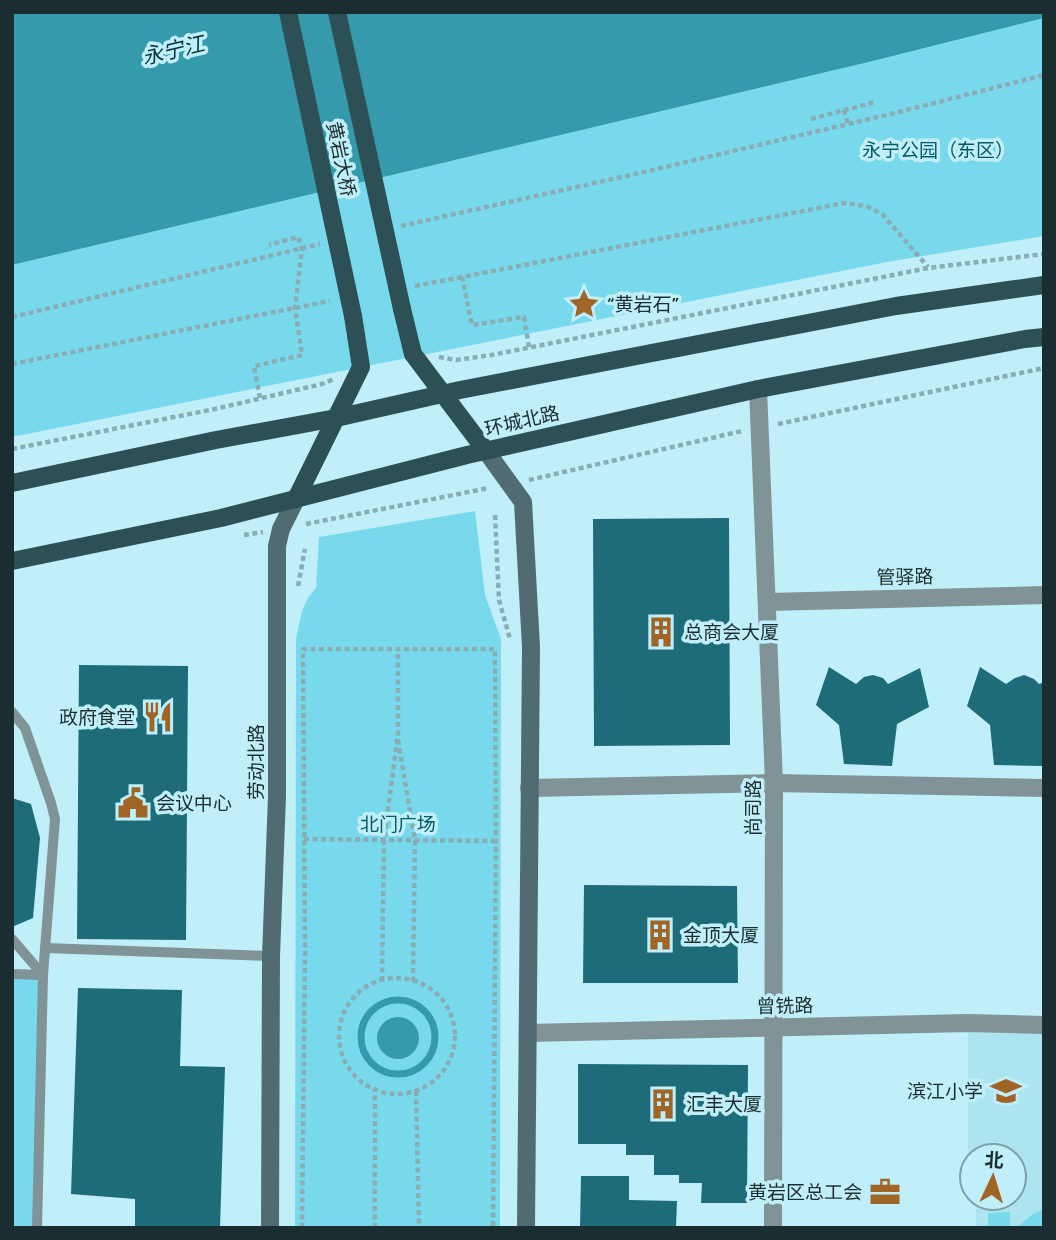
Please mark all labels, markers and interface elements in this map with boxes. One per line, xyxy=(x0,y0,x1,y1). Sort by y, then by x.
water label: 永宁江 xyxy=(139,30,208,69)
street label: 黄岩大桥 xyxy=(322,119,360,199)
park label: 永宁公园（东区） xyxy=(862,139,1014,162)
place icon: “黄岩石” xyxy=(567,287,601,321)
place label: “黄岩石” xyxy=(607,293,679,316)
street label: 环城北路 xyxy=(482,401,562,441)
street label: 管驿路 xyxy=(876,565,934,589)
building icon: 总商会大厦 xyxy=(644,615,678,649)
place label: 总商会大厦 xyxy=(684,621,779,644)
restaurant icon: 政府食堂 xyxy=(141,700,175,734)
place label: 政府食堂 xyxy=(59,706,135,729)
street label: 劳动北路 xyxy=(245,724,268,800)
street label: 尚司路 xyxy=(742,779,765,837)
public building icon: 会议中心 xyxy=(116,786,150,820)
place label: 会议中心 xyxy=(156,792,232,815)
park label: 北门广场 xyxy=(360,813,436,836)
building icon: 金顶大厦 xyxy=(643,918,677,952)
place label: 金顶大厦 xyxy=(683,924,759,947)
street label: 曾铣路 xyxy=(756,994,814,1018)
school or university icon: 滨江小学 xyxy=(989,1074,1023,1108)
place label: 滨江小学 xyxy=(907,1080,983,1103)
building icon: 汇丰大厦 xyxy=(646,1087,680,1121)
place label: 汇丰大厦 xyxy=(686,1093,762,1116)
north arrow xyxy=(958,1142,1028,1212)
text: 北 xyxy=(984,1148,1004,1173)
office icon: 黄岩区总工会 xyxy=(868,1175,902,1209)
place label: 黄岩区总工会 xyxy=(748,1181,862,1204)

